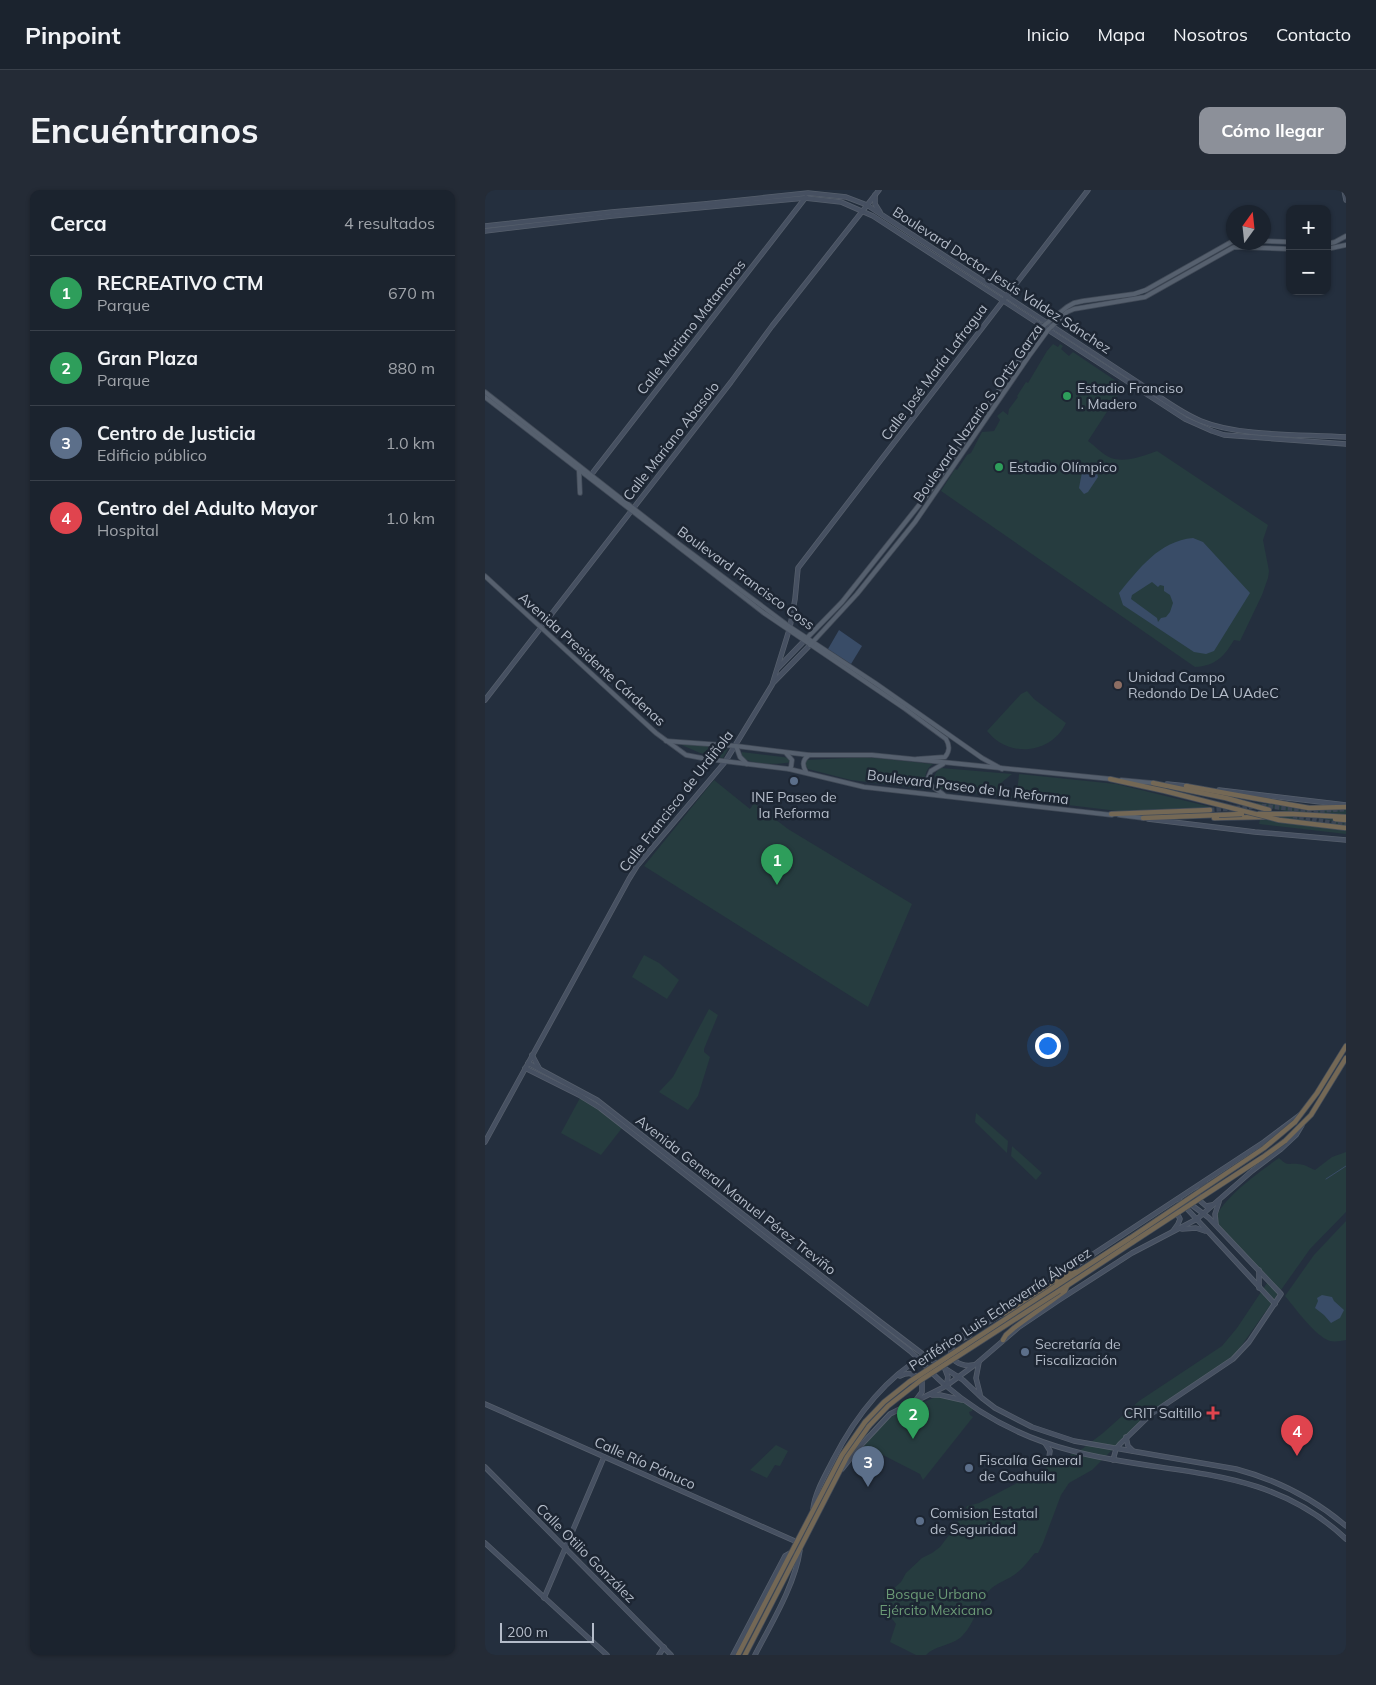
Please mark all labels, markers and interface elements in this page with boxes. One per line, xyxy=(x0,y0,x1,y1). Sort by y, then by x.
text: Pinpoint xyxy=(25,20,121,50)
text: Inicio xyxy=(1026,23,1069,46)
text: Mapa xyxy=(1097,23,1145,46)
text: Nosotros xyxy=(1173,23,1248,46)
text: Contacto xyxy=(1276,23,1351,46)
button: Cómo llegar xyxy=(1199,107,1346,154)
text: Encuéntranos xyxy=(30,108,259,152)
street label: Boulevard Doctor Jesús Valdez Sánchez xyxy=(889,202,1115,358)
north arrow xyxy=(1226,205,1271,250)
map controls xyxy=(1286,205,1331,295)
button: + xyxy=(1286,205,1331,250)
text: Cerca xyxy=(50,210,107,236)
text: 4 resultados xyxy=(344,213,435,233)
button: − xyxy=(1286,250,1331,295)
street label: Calle Mariano Matamoros xyxy=(633,256,749,398)
text: RECREATIVO CTM xyxy=(97,271,264,295)
text: 1 xyxy=(61,283,71,303)
text: 670 m xyxy=(388,283,435,303)
text: Parque xyxy=(97,295,150,315)
street label: Calle José María Lafragua xyxy=(877,300,991,444)
street label: Boulevard Nazario S. Ortiz Garza xyxy=(909,320,1047,506)
text: Gran Plaza xyxy=(97,346,198,370)
text: 2 xyxy=(61,358,71,378)
text: 880 m xyxy=(388,358,435,378)
text: Parque xyxy=(97,370,150,390)
street label: Calle Mariano Abasolo xyxy=(619,378,723,504)
place label: Estadio Franciso I. Madero xyxy=(1077,379,1183,413)
marker: Estadio Franciso I. Madero xyxy=(1061,390,1073,402)
text: Centro de Justicia xyxy=(97,421,256,445)
text: 3 xyxy=(61,433,71,453)
text: 1.0 km xyxy=(386,433,435,453)
text: Edificio público xyxy=(97,445,207,465)
place label: Estadio Olímpico xyxy=(1009,458,1117,476)
marker: Estadio Olímpico xyxy=(993,461,1005,473)
text: Centro del Adulto Mayor xyxy=(97,496,317,520)
text: 4 xyxy=(61,508,71,528)
text: 1.0 km xyxy=(386,508,435,528)
text: Hospital xyxy=(97,520,159,540)
street label: Boulevard Francisco Coss xyxy=(674,522,818,634)
street label: Avenida Presidente Cárdenas xyxy=(515,588,669,730)
place label: Unidad Campo Redondo De LA UAdeC xyxy=(1128,668,1279,702)
marker: Unidad Campo Redondo De LA UAdeC xyxy=(1112,679,1124,691)
street label: Calle Francisco de Urdiñola xyxy=(615,726,737,876)
street label: Boulevard Paseo de la Reforma xyxy=(866,766,1070,808)
marker: INE Paseo de la Reforma xyxy=(788,775,800,787)
place label: INE Paseo de la Reforma xyxy=(751,788,837,822)
pin: 1 xyxy=(761,844,793,885)
your location xyxy=(1035,1033,1061,1059)
street label: Avenida General Manuel Pérez Treviño xyxy=(632,1111,840,1279)
street label: Periférico Luis Echeverría Álvarez xyxy=(905,1243,1095,1375)
place label: Secretaría de Fiscalización xyxy=(1035,1335,1121,1369)
marker: Secretaría de Fiscalización xyxy=(1019,1346,1031,1358)
pin: 2 xyxy=(897,1398,929,1439)
place label: CRIT Saltillo xyxy=(1124,1404,1202,1422)
marker: CRIT Saltillo xyxy=(1206,1406,1220,1420)
pin: 4 xyxy=(1281,1415,1313,1456)
street label: Calle Río Pánuco xyxy=(592,1433,698,1493)
pin: 3 xyxy=(852,1446,884,1487)
place label: Fiscalía General de Coahuila xyxy=(979,1451,1082,1485)
marker: Fiscalía General de Coahuila xyxy=(963,1462,975,1474)
street label: Calle Otilio González xyxy=(532,1499,640,1607)
place label: Comision Estatal de Seguridad xyxy=(930,1504,1038,1538)
marker: Comision Estatal de Seguridad xyxy=(914,1515,926,1527)
park label: Bosque Urbano Ejército Mexicano xyxy=(880,1585,992,1619)
scale bar xyxy=(500,1620,594,1643)
text: 200 m xyxy=(507,1623,548,1641)

